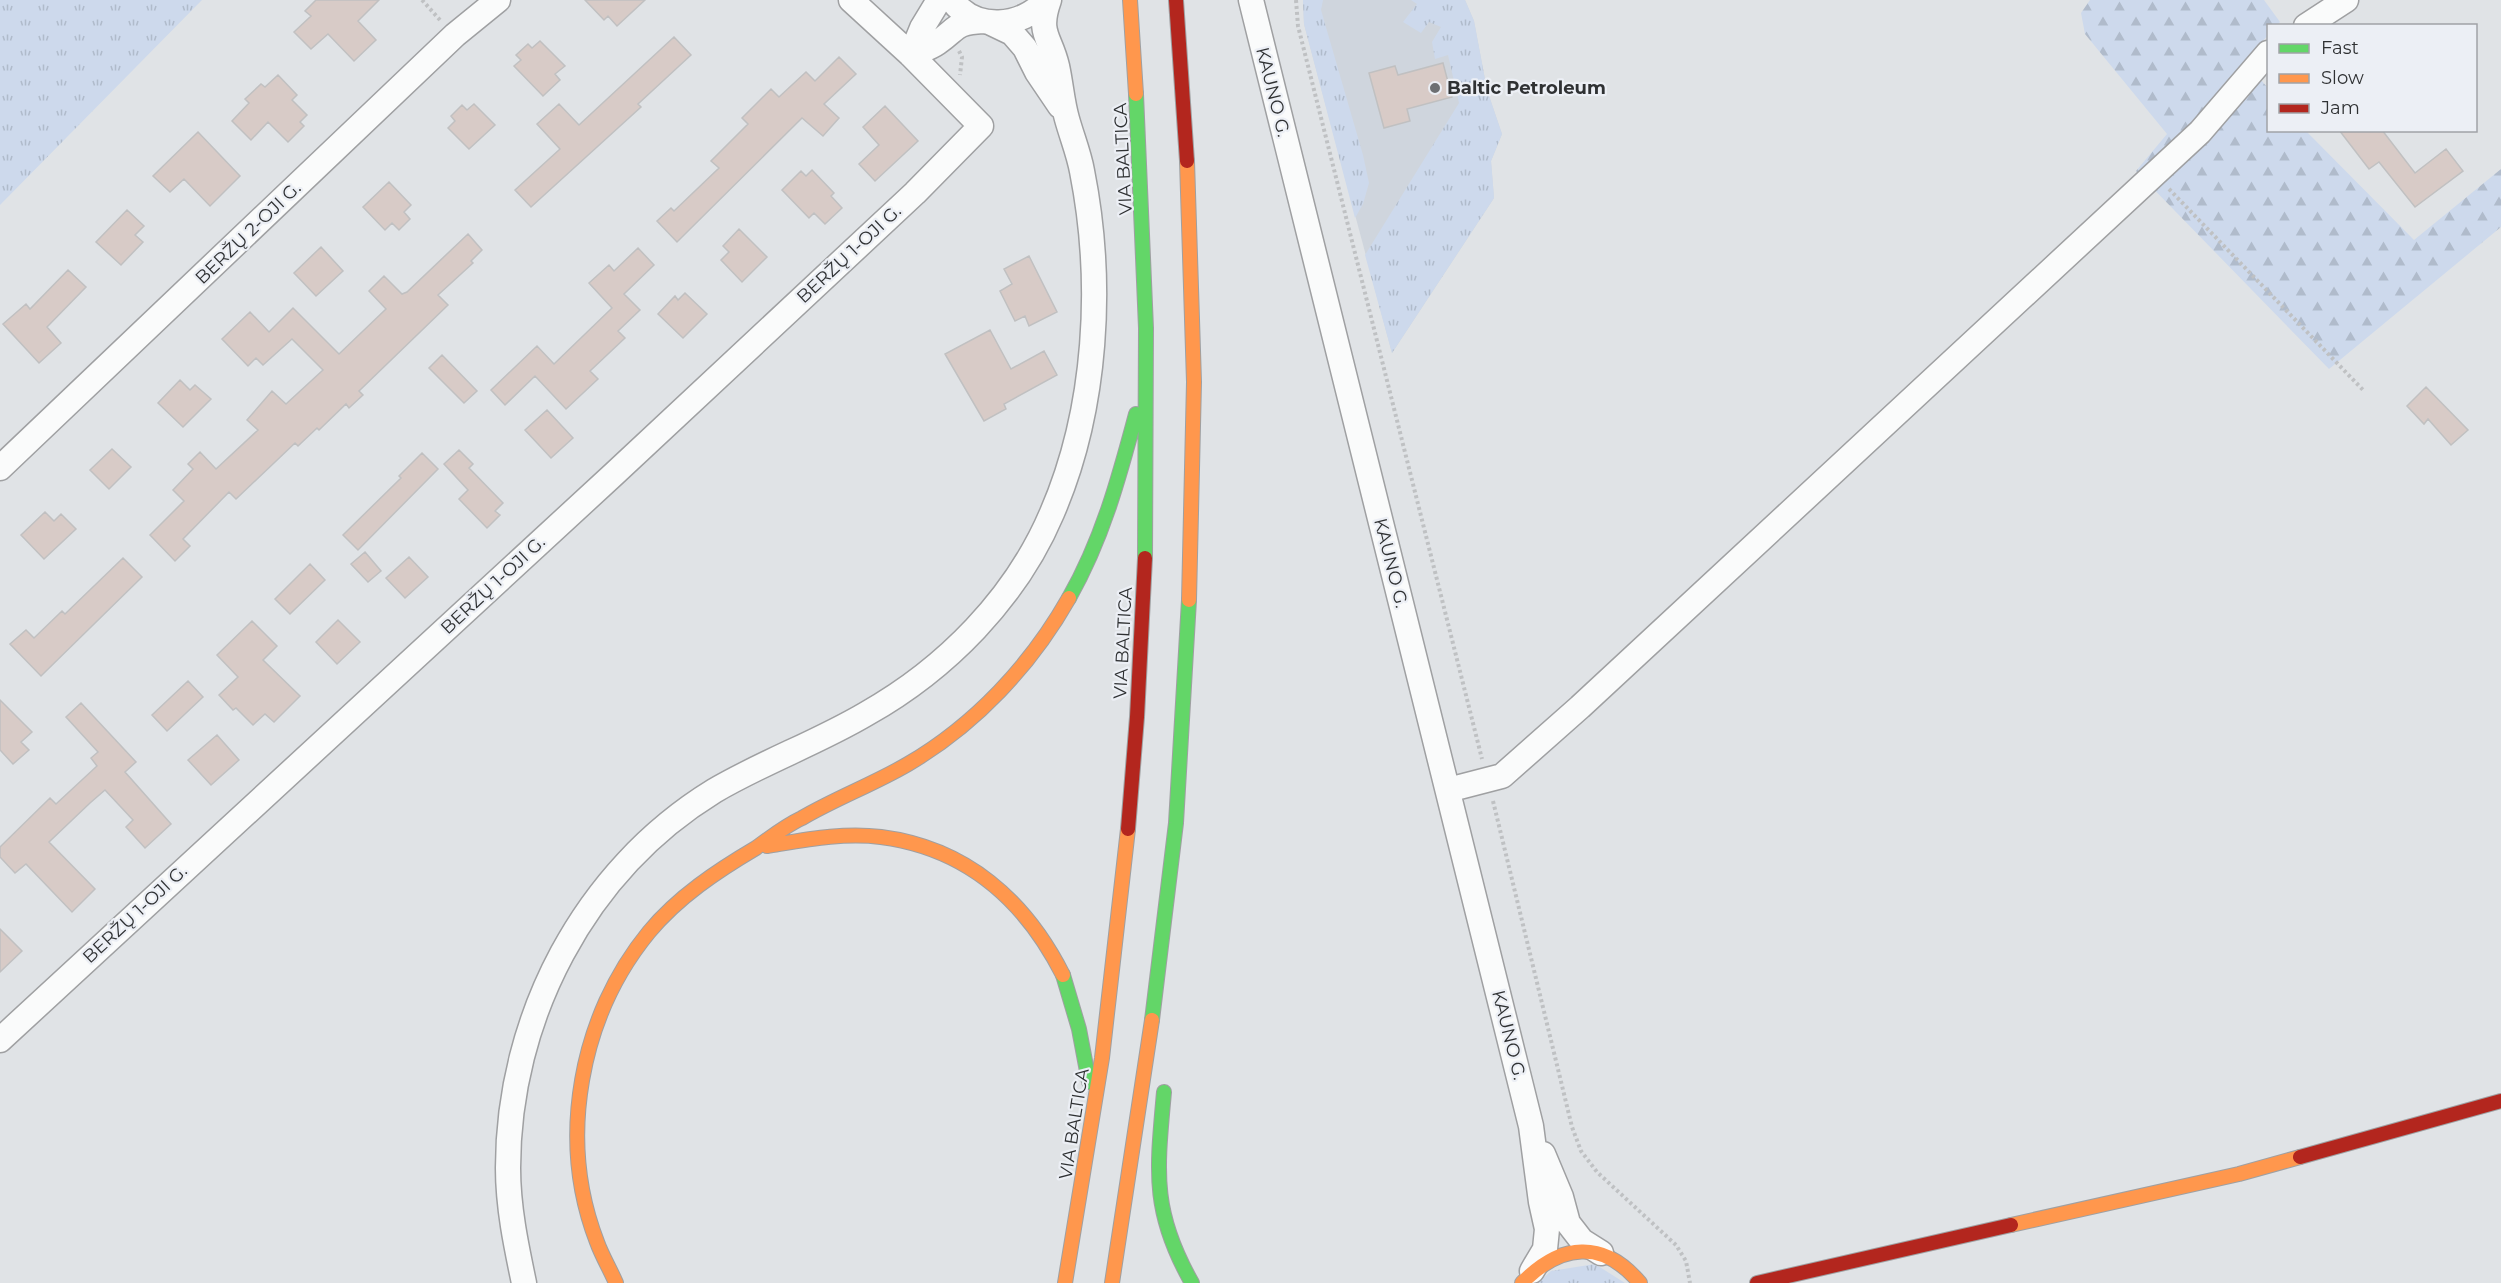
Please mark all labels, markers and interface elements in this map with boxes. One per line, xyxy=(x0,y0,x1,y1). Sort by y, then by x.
legend xyxy=(2267,24,2477,132)
text: Fast xyxy=(2321,37,2359,59)
street label: KAUNO G. xyxy=(1251,45,1295,139)
text: Slow xyxy=(2321,67,2364,89)
place label: Baltic Petroleum xyxy=(1447,77,1606,99)
marker: Baltic Petroleum xyxy=(1428,81,1442,95)
text: Jam xyxy=(2320,97,2360,119)
street label: VIA BALTICA xyxy=(1109,102,1137,216)
street label: BERŽŲ 2-OJI G. xyxy=(191,177,305,289)
street label: BERŽŲ 1-OJI G. xyxy=(792,200,906,308)
street label: KAUNO G. xyxy=(1369,516,1413,610)
street label: BERŽŲ 1-OJI G. xyxy=(436,531,550,639)
street label: VIA BALTICA xyxy=(1109,586,1137,700)
street label: BERŽŲ 1-OJI G. xyxy=(78,860,192,968)
street label: KAUNO G. xyxy=(1487,988,1531,1082)
street label: VIA BALTICA xyxy=(1054,1067,1094,1181)

